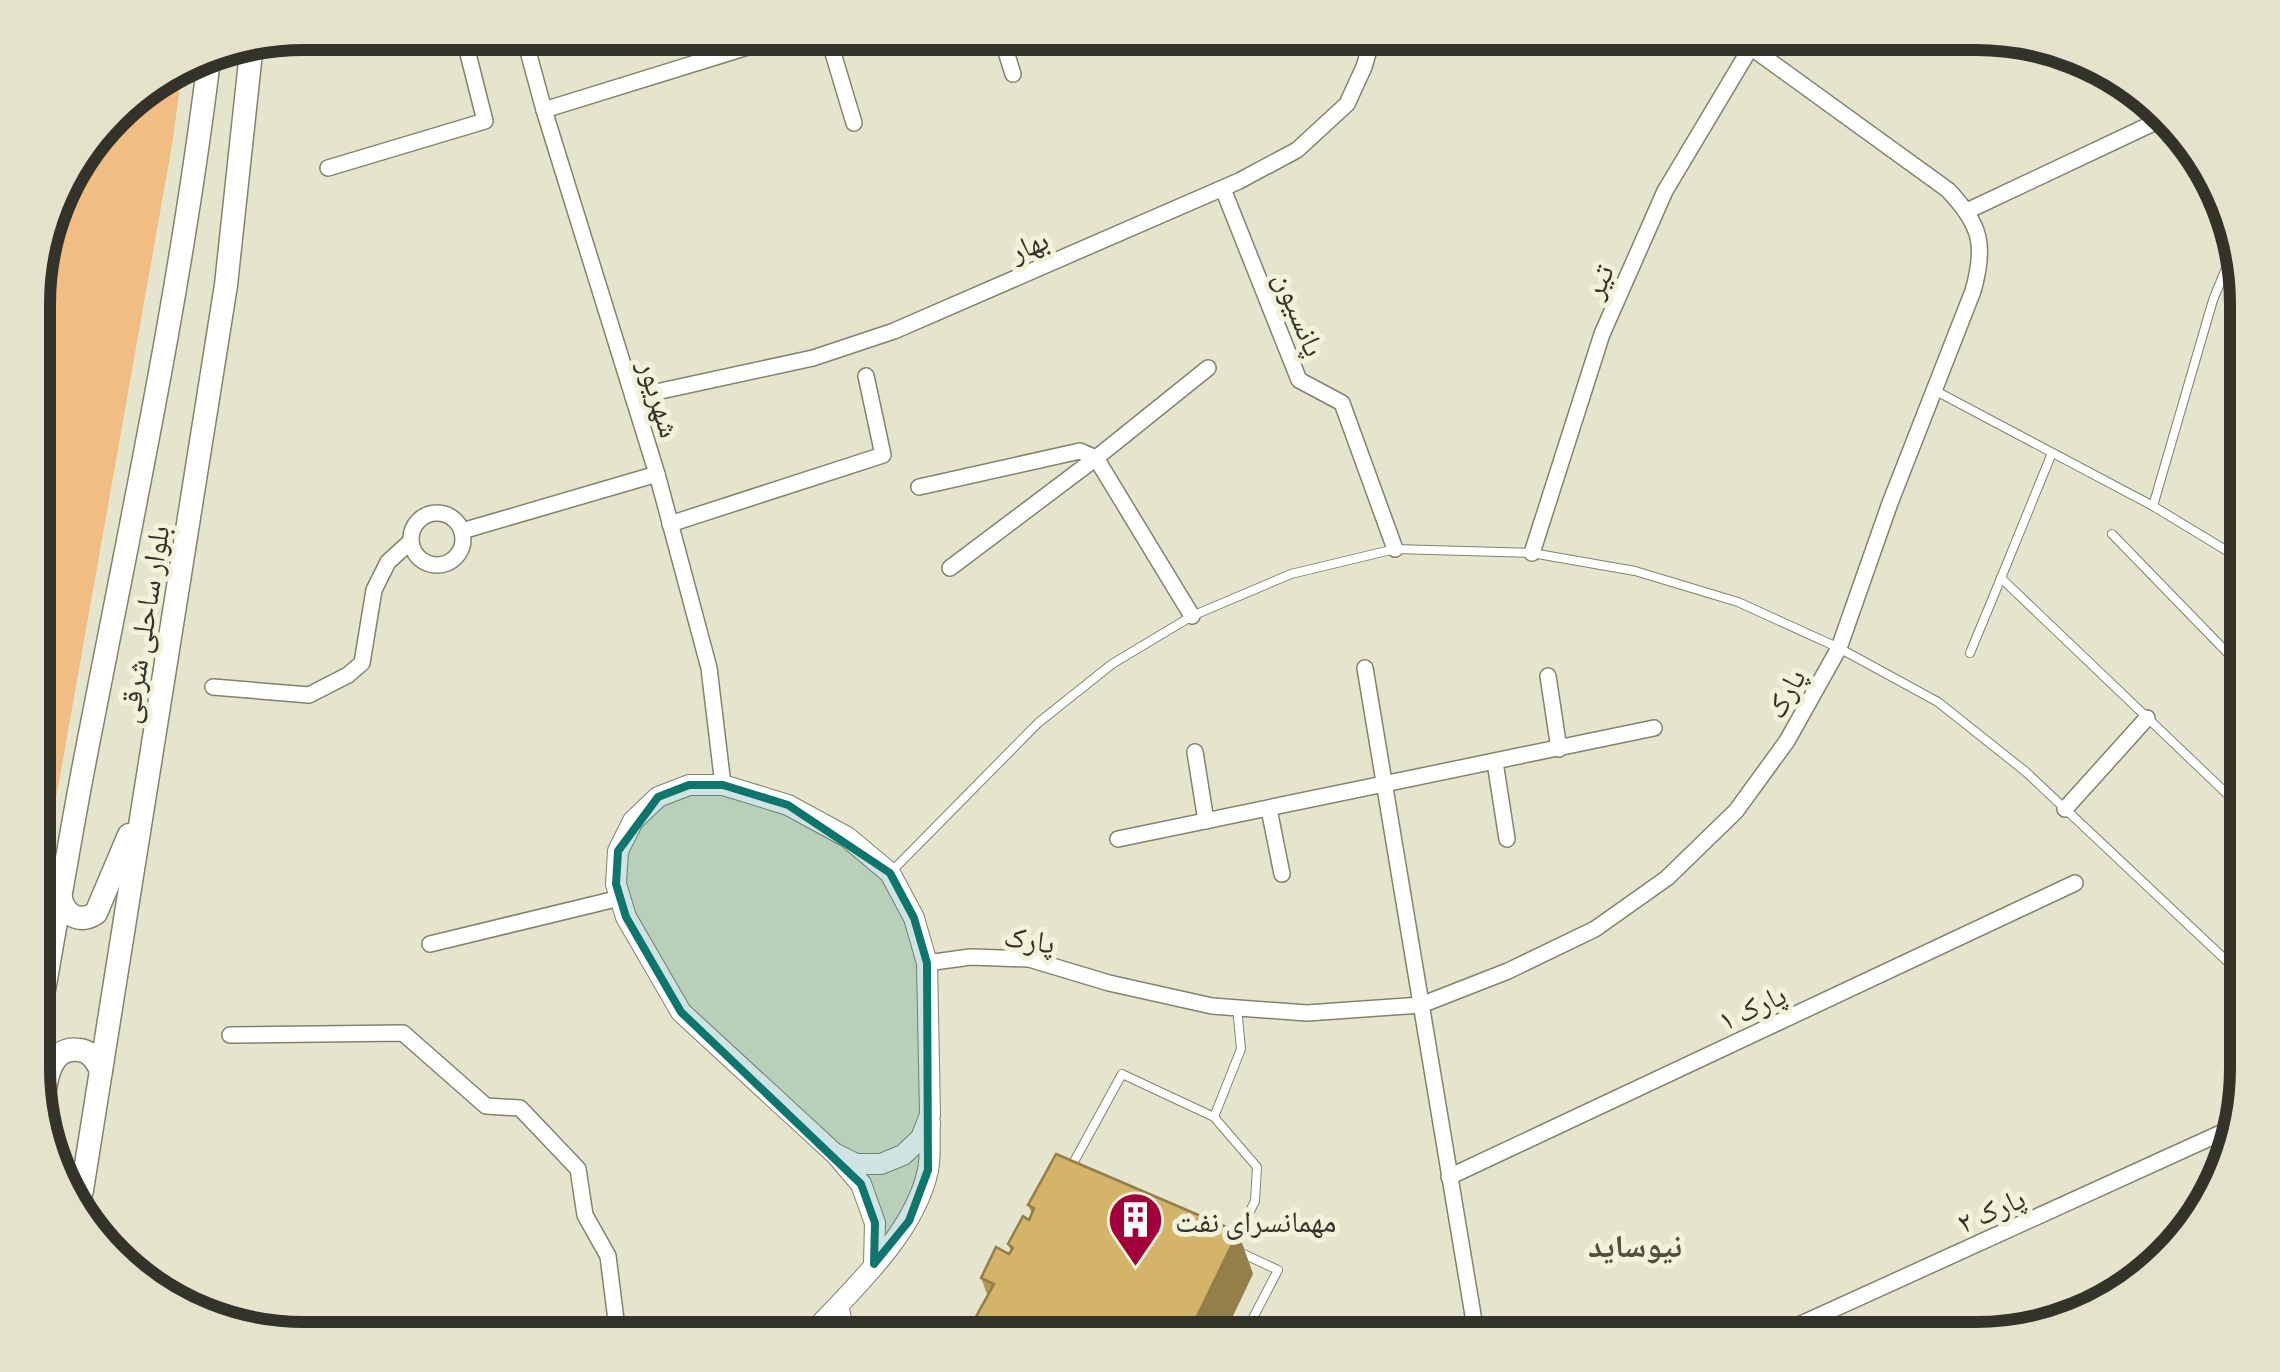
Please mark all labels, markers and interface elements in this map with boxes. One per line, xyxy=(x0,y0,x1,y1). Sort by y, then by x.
street label: بهار xyxy=(1001,215,1054,271)
street label: تیر xyxy=(1569,256,1623,305)
street label: پانسیون xyxy=(1265,264,1339,362)
street label: شهریور xyxy=(629,353,695,442)
street label: بلوار ساحلی شرقی xyxy=(104,522,178,726)
street label: پارک xyxy=(1751,659,1815,725)
street label: پارک xyxy=(1001,911,1059,963)
street label: پارک ۱ xyxy=(1710,970,1792,1040)
street label: پارک ۲ xyxy=(1949,1174,2031,1242)
building icon: مهمانسرای نفت xyxy=(1106,1189,1166,1268)
place label: مهمانسرای نفت xyxy=(1175,1197,1336,1241)
district label: نیوساید xyxy=(1588,1219,1682,1267)

